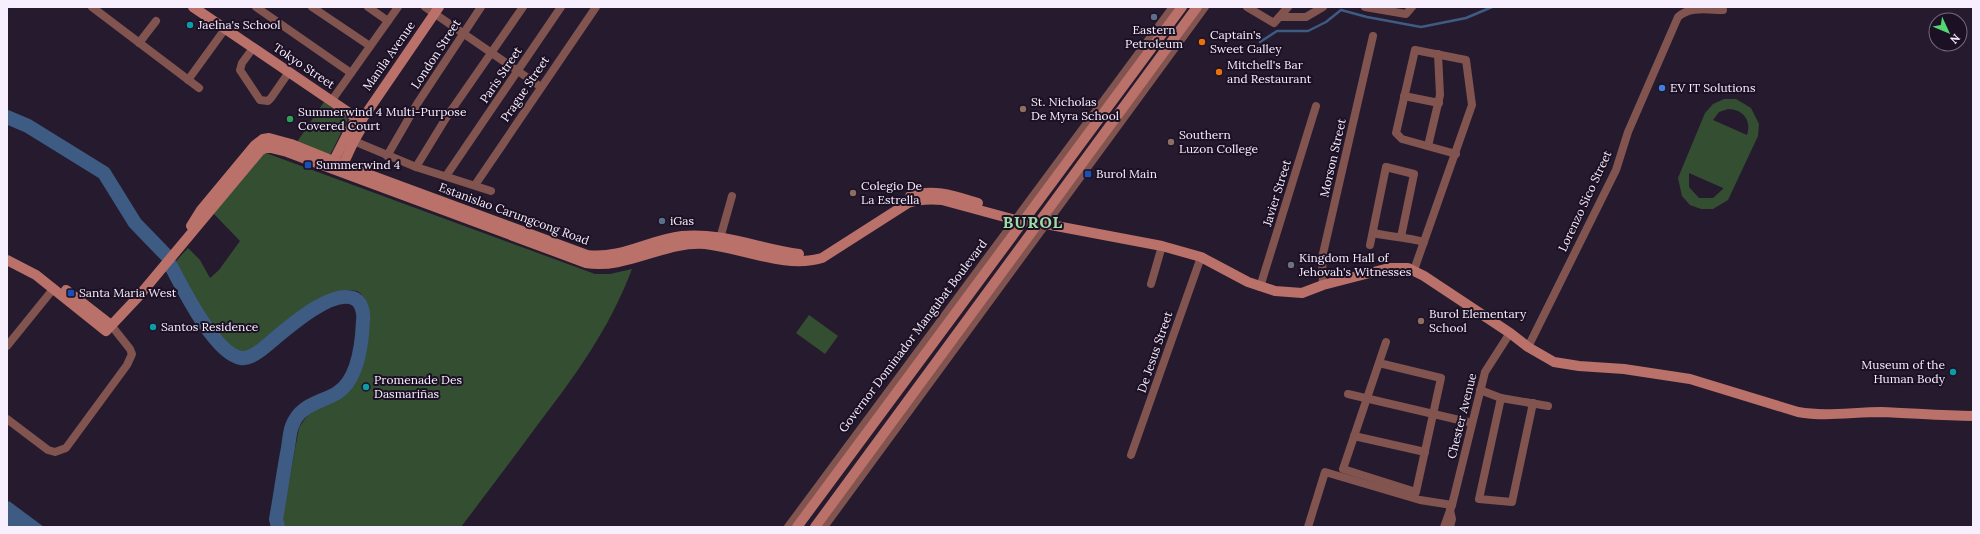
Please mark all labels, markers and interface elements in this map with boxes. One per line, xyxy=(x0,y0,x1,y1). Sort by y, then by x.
marker: Eastern Petroleum xyxy=(1149,12,1159,22)
north arrow xyxy=(1928,12,1968,52)
street label: London Street xyxy=(408,16,464,91)
place label: Jaelna's School xyxy=(197,17,281,32)
street label: Manila Avenue xyxy=(359,18,418,93)
marker: Jaelna's School xyxy=(185,20,195,30)
place label: Eastern Petroleum xyxy=(1125,22,1183,51)
place label: Captain's Sweet Galley xyxy=(1210,27,1282,56)
text: N xyxy=(1947,31,1963,47)
marker: Captain's Sweet Galley xyxy=(1197,37,1207,47)
street label: Tokyo Street xyxy=(271,40,338,92)
street label: Paris Street xyxy=(476,43,525,106)
street label: Prague Street xyxy=(497,53,552,124)
place label: Mitchell's Bar and Restaurant xyxy=(1227,57,1312,86)
marker: Mitchell's Bar and Restaurant xyxy=(1214,67,1224,77)
place label: EV IT Solutions xyxy=(1670,80,1756,95)
marker: EV IT Solutions xyxy=(1657,83,1667,93)
place label: St. Nicholas De Myra School xyxy=(1031,94,1119,123)
place label: Summerwind 4 Multi-Purpose Covered Court xyxy=(298,104,467,133)
marker: St. Nicholas De Myra School xyxy=(1018,104,1028,114)
marker: Summerwind 4 Multi-Purpose Covered Court xyxy=(285,114,295,124)
street label: Morson Street xyxy=(1316,117,1349,199)
place label: Southern Luzon College xyxy=(1179,127,1259,156)
marker: Southern Luzon College xyxy=(1166,137,1176,147)
street label: Lorenzo Sico Street xyxy=(1555,148,1615,254)
place label: Summerwind 4 xyxy=(316,157,401,172)
street label: Javier Street xyxy=(1259,157,1294,229)
marker: Summerwind 4 xyxy=(303,160,313,170)
place label: Burol Main xyxy=(1096,166,1157,181)
marker: Burol Main xyxy=(1083,169,1093,179)
place label: Colegio De La Estrella xyxy=(861,178,923,207)
street label: Estanislao Carungcong Road xyxy=(437,179,591,248)
marker: Colegio De La Estrella xyxy=(848,188,858,198)
district label: BUROL xyxy=(1003,212,1063,232)
place label: iGas xyxy=(670,213,695,228)
marker: iGas xyxy=(657,216,667,226)
street label: Governor Dominador Mangubat Boulevard xyxy=(835,236,990,435)
place label: Kingdom Hall of Jehovah's Witnesses xyxy=(1298,250,1412,279)
marker: Kingdom Hall of Jehovah's Witnesses xyxy=(1286,260,1296,270)
place label: Santa Maria West xyxy=(79,285,177,300)
marker: Santa Maria West xyxy=(66,288,76,298)
place label: Burol Elementary School xyxy=(1429,306,1527,335)
street label: De Jesus Street xyxy=(1134,309,1176,394)
marker: Burol Elementary School xyxy=(1416,316,1426,326)
place label: Santos Residence xyxy=(161,319,259,334)
marker: Santos Residence xyxy=(148,322,158,332)
place label: Museum of the Human Body xyxy=(1861,357,1946,386)
marker: Museum of the Human Body xyxy=(1948,367,1958,377)
street label: Chester Avenue xyxy=(1444,371,1480,460)
place label: Promenade Des Dasmariñas xyxy=(374,372,462,401)
marker: Promenade Des Dasmariñas xyxy=(361,382,371,392)

